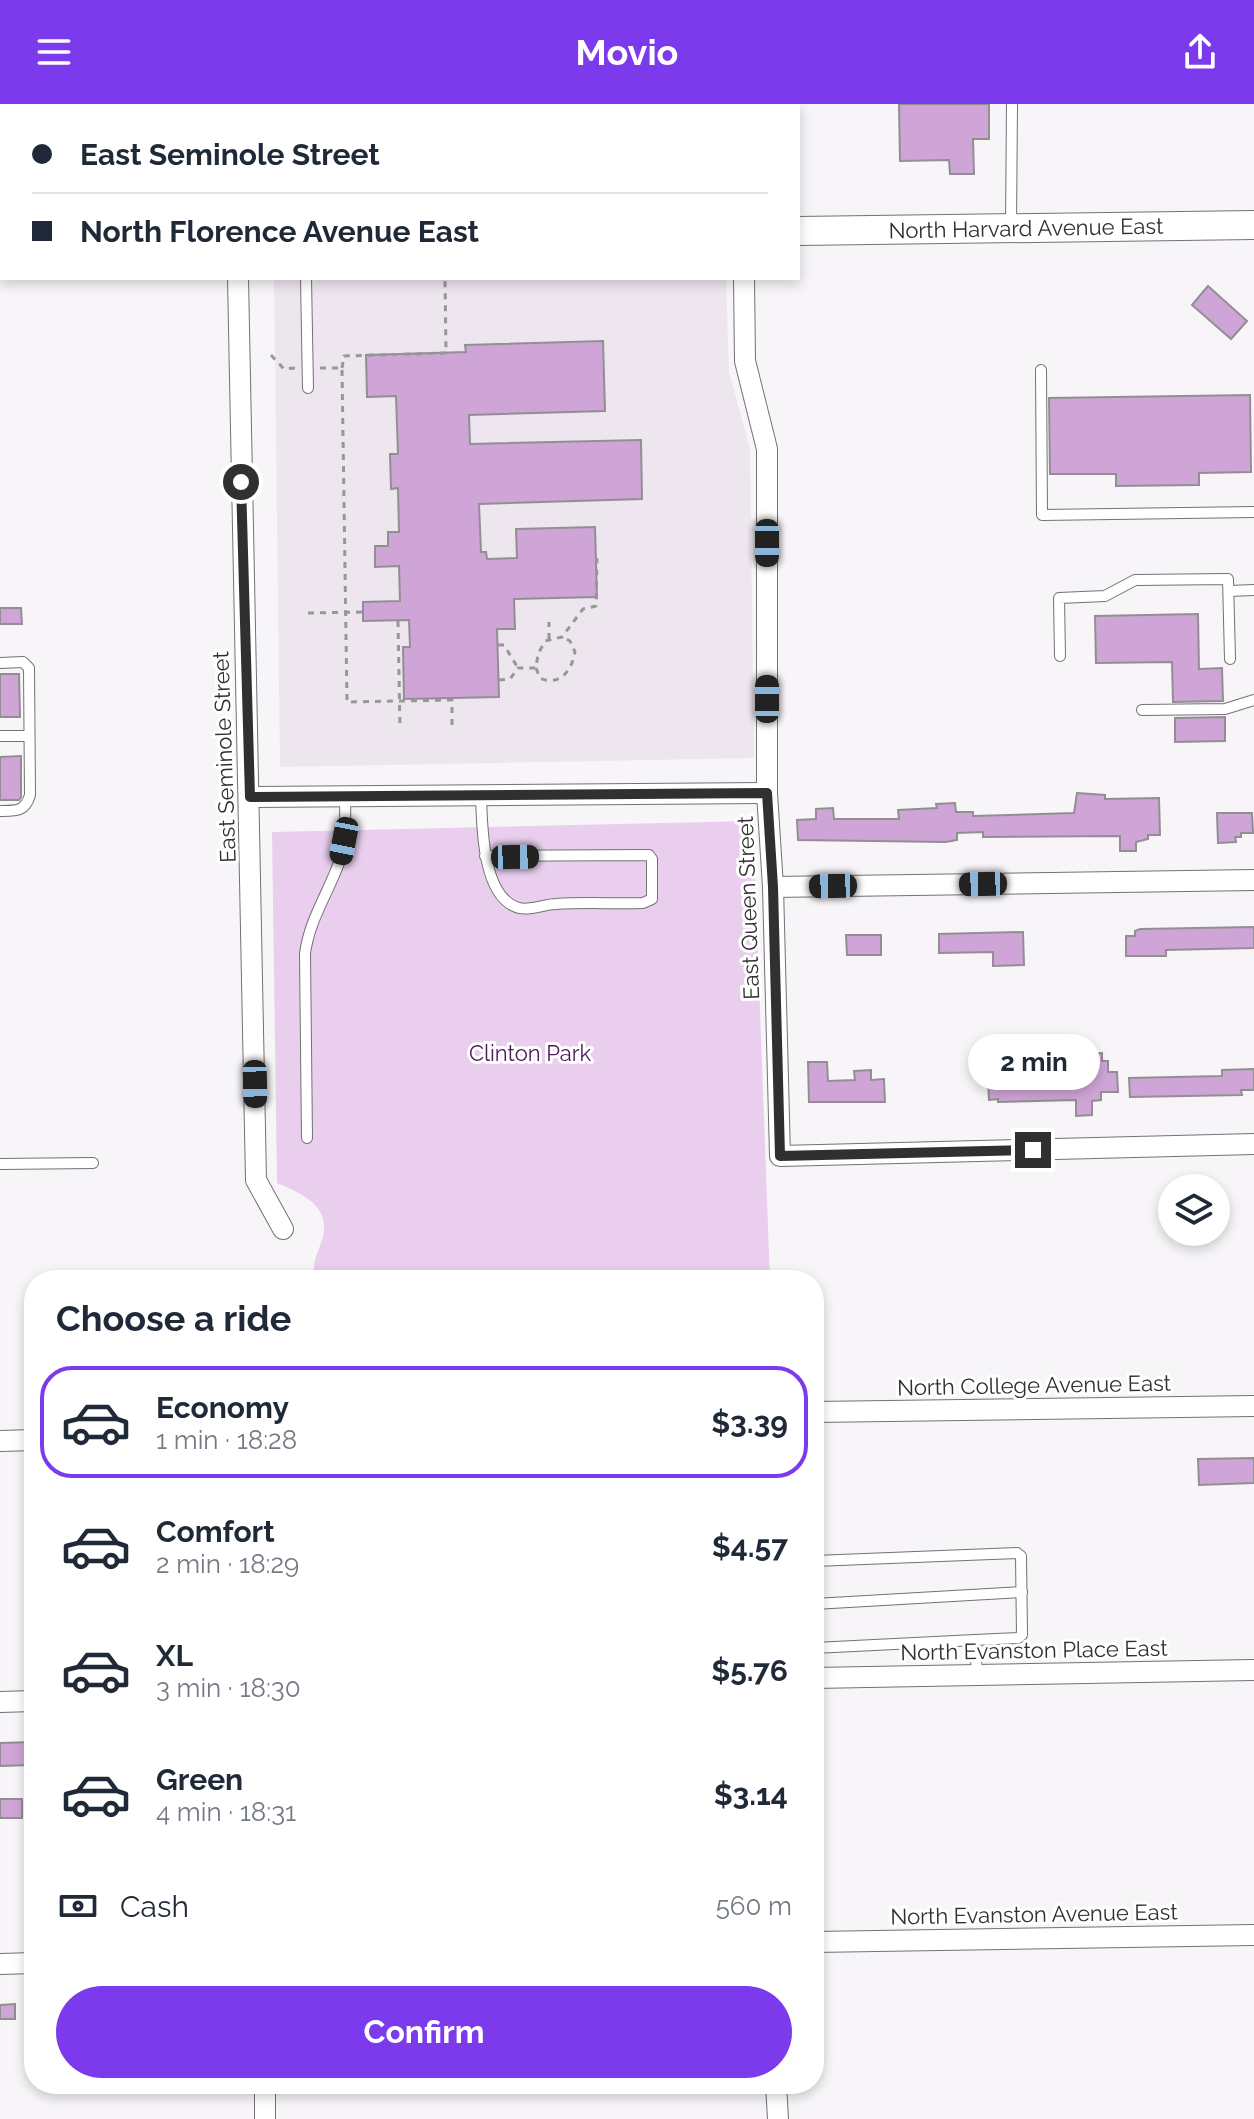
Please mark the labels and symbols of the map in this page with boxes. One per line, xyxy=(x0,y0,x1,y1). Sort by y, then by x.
street label: North Harvard Avenue East xyxy=(888,213,1164,243)
route start xyxy=(223,464,259,500)
car xyxy=(755,519,779,567)
street label: East Seminole Street xyxy=(207,650,241,863)
car xyxy=(755,675,779,723)
car xyxy=(328,815,360,867)
street label: East Queen Street xyxy=(732,815,764,1000)
car xyxy=(491,845,539,869)
car xyxy=(959,872,1007,896)
car xyxy=(809,874,857,898)
callout: 2 min xyxy=(967,1034,1099,1090)
park label: Clinton Park xyxy=(469,1040,591,1066)
car xyxy=(243,1060,267,1108)
route end xyxy=(1015,1132,1051,1168)
street label: North College Avenue East xyxy=(897,1370,1172,1400)
street label: North Evanston Place East xyxy=(900,1635,1169,1665)
street label: North Evanston Avenue East xyxy=(890,1898,1179,1930)

